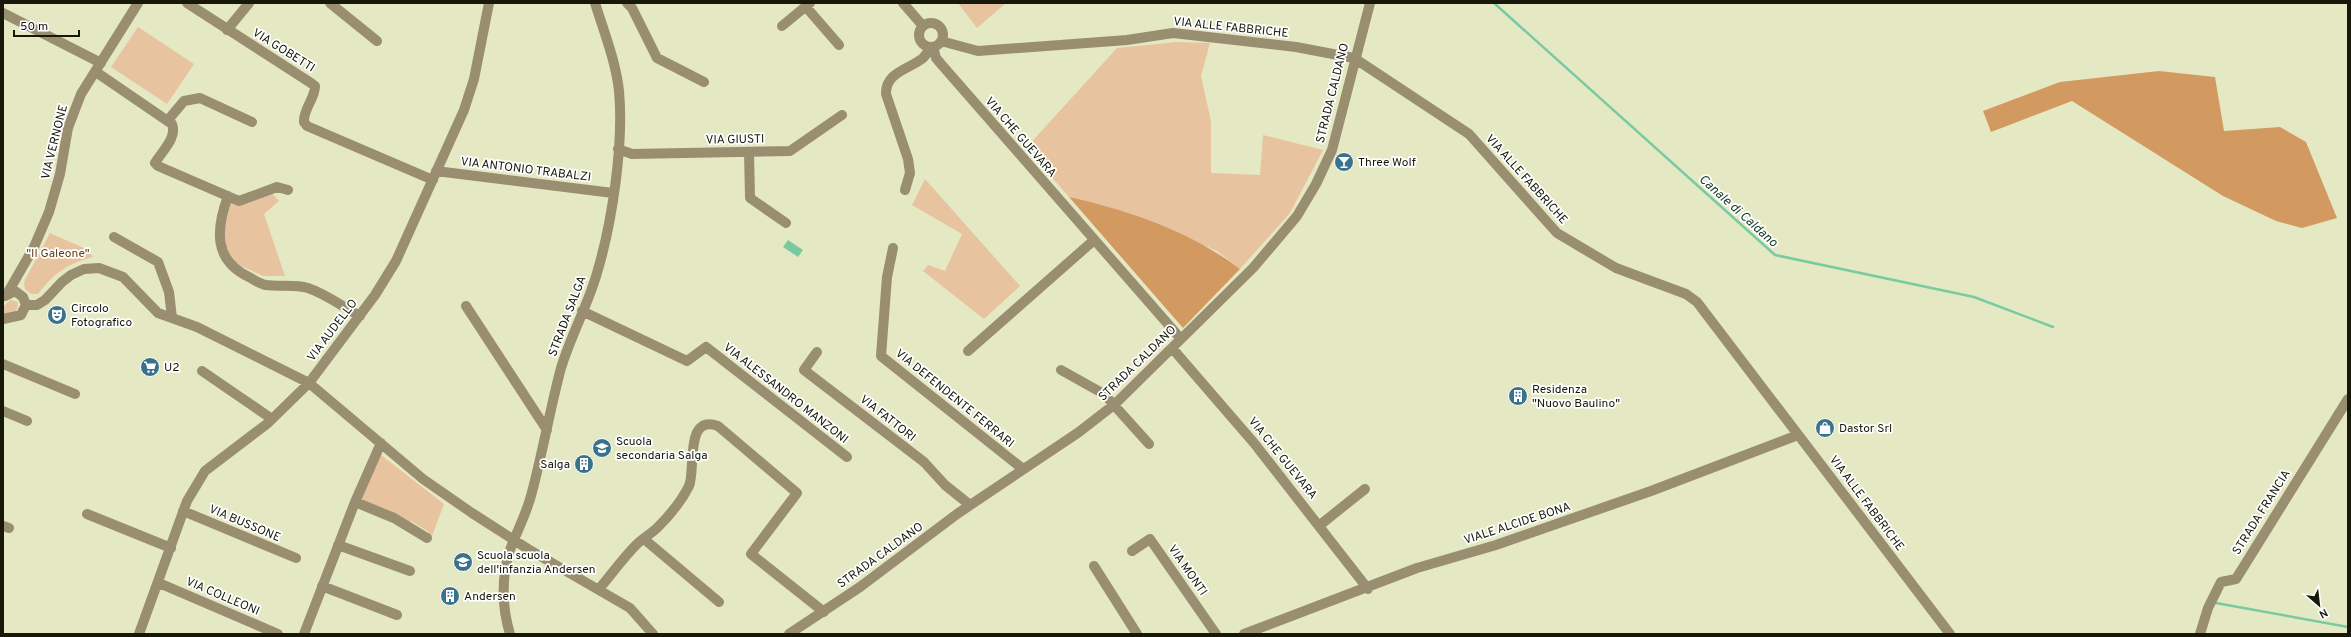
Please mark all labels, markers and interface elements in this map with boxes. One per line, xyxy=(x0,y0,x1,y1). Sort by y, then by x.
scale bar xyxy=(14,12,79,38)
street label: VIA ALLE FABBRICHE xyxy=(1173,14,1289,42)
text: 50 m xyxy=(20,19,48,35)
street label: VIA GOBETTI xyxy=(249,25,318,76)
street label: STRADA CALDANO xyxy=(1313,42,1353,145)
street label: VIA CHE GUEVARA xyxy=(981,94,1060,181)
street label: VIA VERNONE xyxy=(38,103,72,181)
street label: VIA GIUSTI xyxy=(706,131,764,149)
street label: VIA ALLE FABBRICHE xyxy=(1482,131,1571,228)
bar icon: Three Wolf xyxy=(1333,151,1355,173)
street label: VIA ANTONIO TRABALZI xyxy=(460,154,592,186)
place label: Three Wolf xyxy=(1358,155,1416,171)
water label: Canale di Caldano xyxy=(1695,172,1780,251)
park label: "Il Galeone" xyxy=(26,246,90,262)
street label: STRADA SALGA xyxy=(545,274,591,359)
street label: VIA AUDELLO xyxy=(304,296,362,365)
place label: Circolo Fotografico xyxy=(71,301,132,331)
theatre icon: Circolo Fotografico xyxy=(46,304,68,326)
street label: STRADA CALDANO xyxy=(1095,322,1180,405)
street label: VIA ALESSANDRO MANZONI xyxy=(720,340,851,448)
street label: VIA DEFENDENTE FERRARI xyxy=(892,346,1017,452)
supermarket icon: U2 xyxy=(139,356,161,378)
place label: U2 xyxy=(164,360,180,376)
place label: Residenza "Nuovo Baulino" xyxy=(1532,382,1620,412)
building icon: Residenza "Nuovo Baulino" xyxy=(1507,385,1529,407)
street label: VIA FATTORI xyxy=(856,392,919,446)
street label: VIA CHE GUEVARA xyxy=(1244,414,1320,503)
shop icon: Dastor Srl xyxy=(1814,417,1836,439)
place label: Dastor Srl xyxy=(1839,421,1892,437)
place label: Scuola secondaria Salga xyxy=(616,434,708,464)
school or university icon: Scuola secondaria Salga xyxy=(591,437,613,459)
building icon: Salga xyxy=(573,453,595,475)
street label: VIA ALLE FABBRICHE xyxy=(1825,453,1907,555)
place label: Salga xyxy=(540,457,570,473)
street label: STRADA FRANCIA xyxy=(2229,467,2294,558)
street label: VIALE ALCIDE BONA xyxy=(1462,499,1573,549)
street label: VIA BUSSONE xyxy=(206,502,283,546)
street label: STRADA CALDANO xyxy=(834,519,927,592)
street label: VIA MONTI xyxy=(1164,542,1211,599)
place label: Scuola scuola dell'infanzia Andersen xyxy=(477,548,596,578)
school or university icon: Scuola scuola dell'infanzia Andersen xyxy=(452,551,474,573)
street label: VIA COLLEONI xyxy=(183,574,262,620)
building icon: Andersen xyxy=(439,585,461,607)
north arrow xyxy=(2299,585,2339,625)
place label: Andersen xyxy=(464,589,516,605)
text: N xyxy=(2316,605,2330,621)

